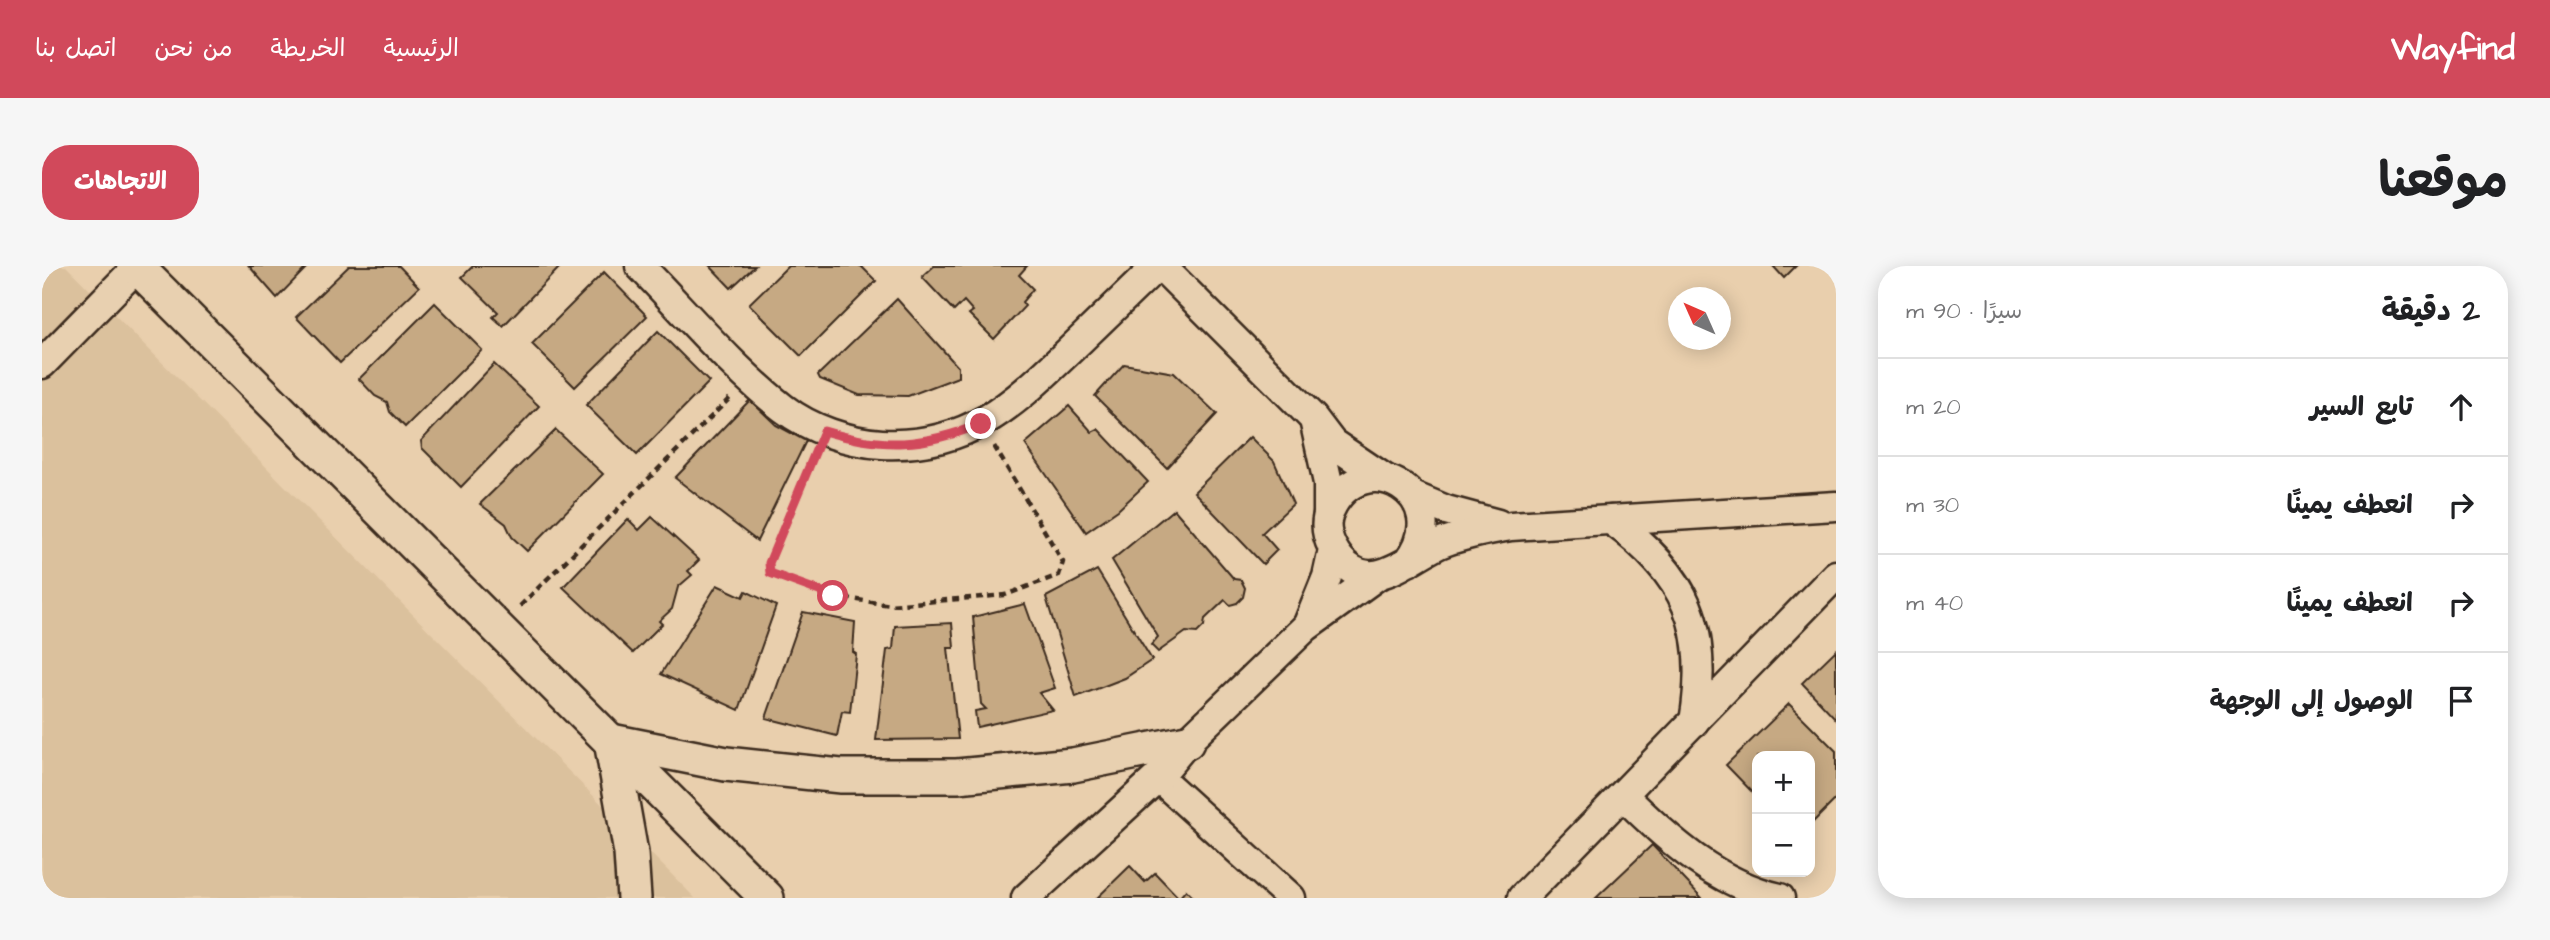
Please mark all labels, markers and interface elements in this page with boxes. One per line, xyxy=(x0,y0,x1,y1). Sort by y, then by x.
text: Wayfind xyxy=(2391,26,2515,72)
text: اتصل بنا xyxy=(35,32,116,66)
text: من نحن xyxy=(154,32,233,66)
text: الخريطة xyxy=(271,32,345,66)
text: الرئيسية xyxy=(383,32,459,66)
button: الاتجاهات xyxy=(42,145,199,220)
text: موقعنا xyxy=(2378,148,2508,216)
north arrow xyxy=(1668,287,1731,350)
text: 2 دقيقة xyxy=(2382,290,2480,332)
text: سيرًا · 90 m xyxy=(1906,295,2022,327)
icon: ahead xyxy=(2442,388,2480,426)
text: تابع السير xyxy=(2310,389,2413,425)
text: 20 m xyxy=(1906,391,1961,423)
route end xyxy=(965,408,996,439)
icon: right xyxy=(2442,486,2480,524)
text: انعطف يمينًا xyxy=(2286,487,2413,523)
text: 30 m xyxy=(1906,489,1959,521)
route start xyxy=(817,580,848,611)
icon: right xyxy=(2442,584,2480,622)
text: انعطف يمينًا xyxy=(2286,585,2413,621)
text: 40 m xyxy=(1906,587,1963,619)
icon: arrive xyxy=(2442,682,2480,720)
text: الوصول إلى الوجهة xyxy=(2209,683,2413,719)
map controls xyxy=(1752,751,1815,877)
button: + xyxy=(1752,751,1815,814)
button: − xyxy=(1752,814,1815,877)

